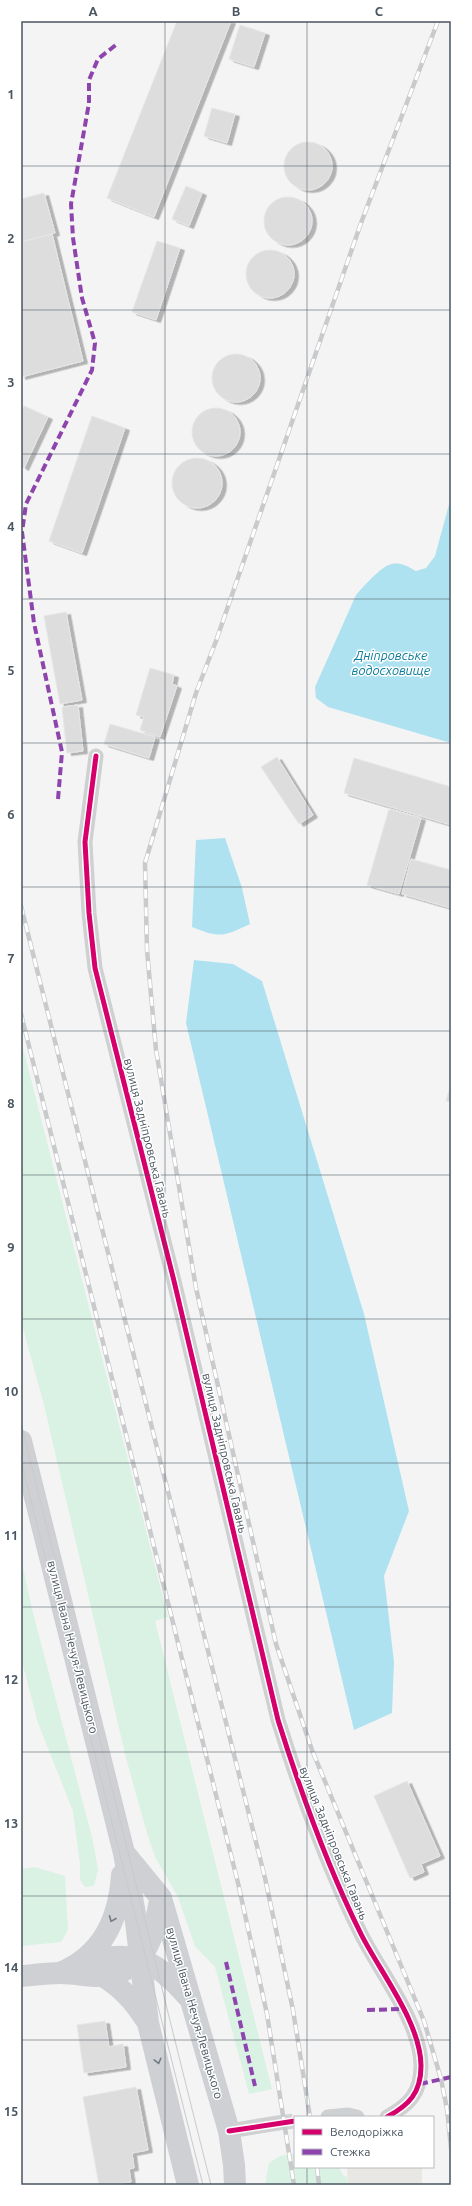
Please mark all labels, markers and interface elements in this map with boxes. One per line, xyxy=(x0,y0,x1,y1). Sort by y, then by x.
text: A xyxy=(88,4,98,18)
text: B xyxy=(232,4,241,18)
text: C xyxy=(375,4,384,18)
text: 1 xyxy=(7,87,15,101)
text: 2 xyxy=(7,231,15,245)
text: 3 xyxy=(7,375,15,389)
text: 4 xyxy=(7,519,15,533)
water label: Дніпровське водосховище xyxy=(352,648,431,677)
text: 5 xyxy=(7,663,15,677)
text: 6 xyxy=(7,807,15,821)
text: 7 xyxy=(7,951,15,965)
street label: вулиця Задніпровська Гавань xyxy=(122,1057,174,1219)
text: 8 xyxy=(7,1096,15,1110)
text: 9 xyxy=(7,1240,15,1254)
street label: вулиця Задніпровська Гавань xyxy=(200,1372,250,1534)
text: 10 xyxy=(4,1384,18,1398)
text: 11 xyxy=(4,1528,18,1542)
street label: вулиця Івана Нечуя-Левицького xyxy=(45,1559,101,1735)
text: 12 xyxy=(4,1672,18,1686)
street label: вулиця Задніпровська Гавань xyxy=(297,1765,371,1921)
text: 13 xyxy=(4,1816,18,1830)
one-way arrow xyxy=(109,1916,117,1923)
street label: вулиця Івана Нечуя-Левицького xyxy=(164,1926,226,2100)
text: 14 xyxy=(4,1960,18,1974)
one-way arrow xyxy=(153,2058,161,2064)
text: 15 xyxy=(4,2104,18,2118)
legend xyxy=(294,2116,434,2168)
text: Велодоріжка xyxy=(330,2125,404,2138)
text: Стежка xyxy=(330,2145,370,2158)

